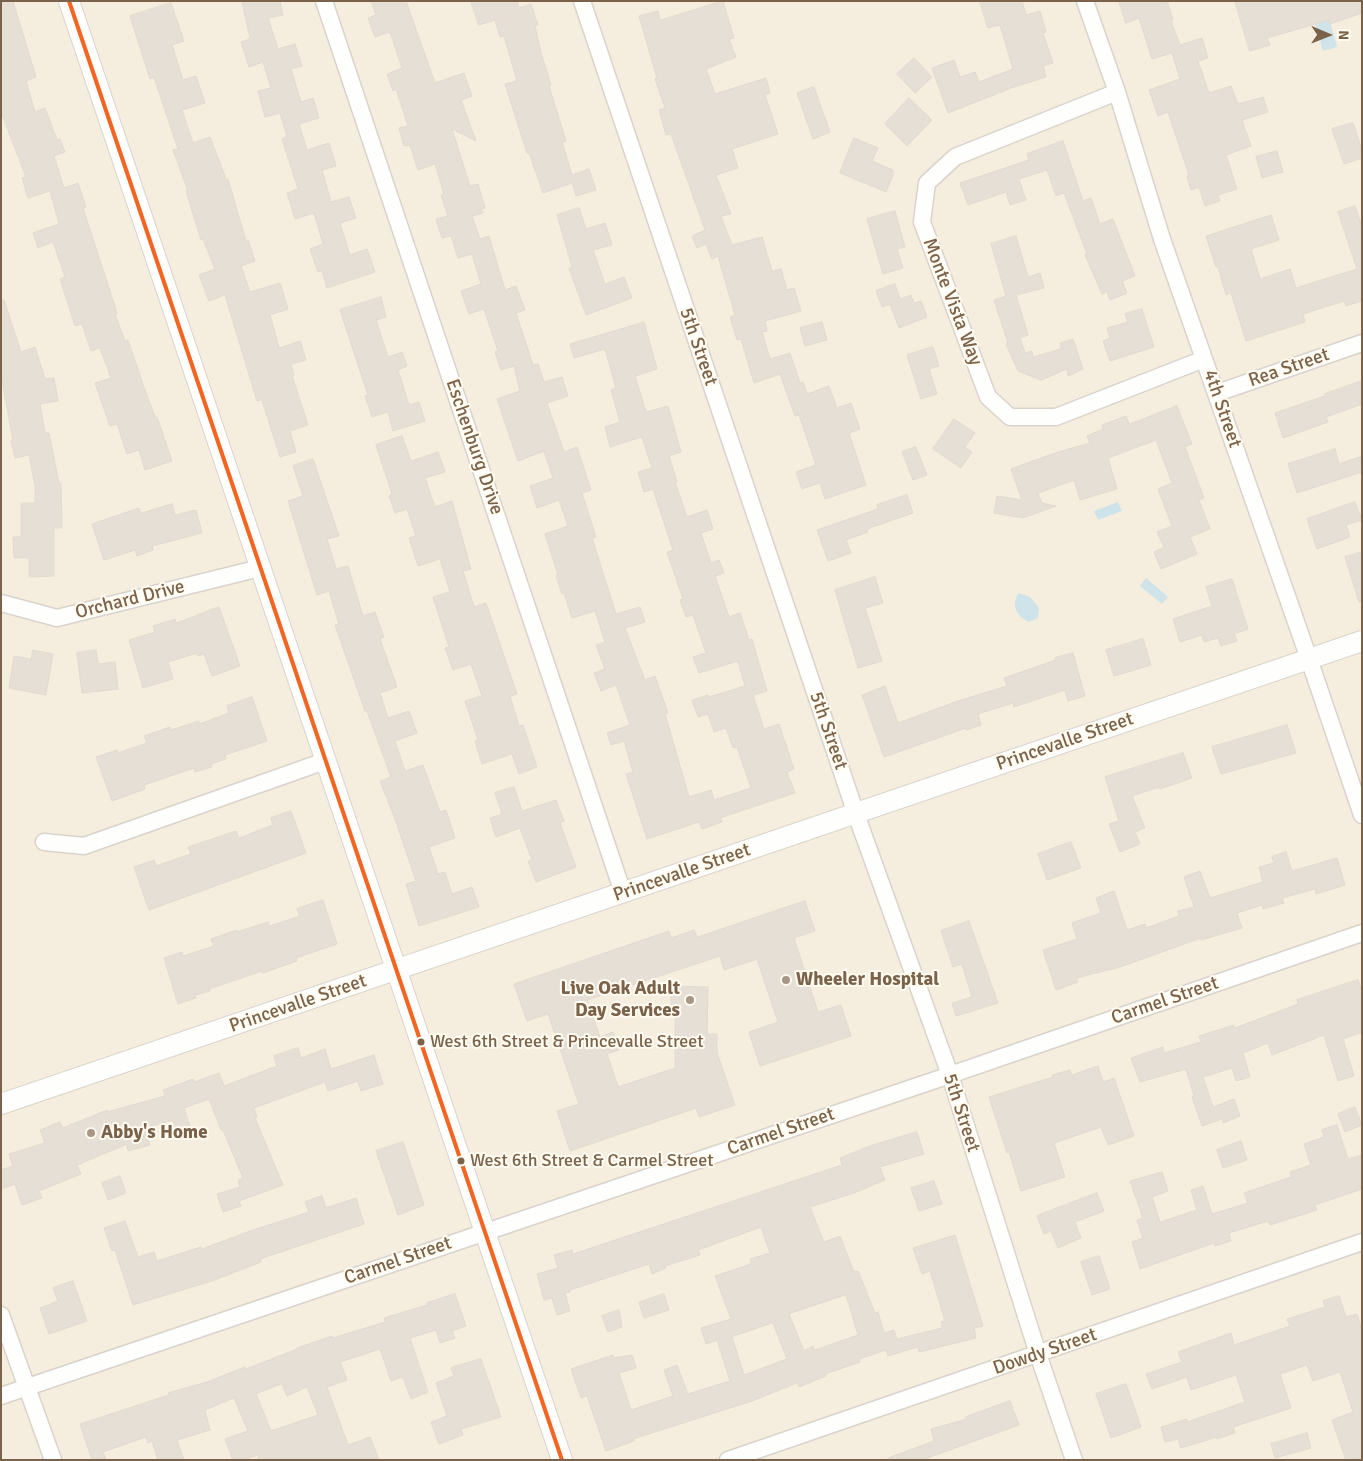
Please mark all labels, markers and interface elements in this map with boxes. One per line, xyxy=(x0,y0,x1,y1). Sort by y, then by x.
north arrow xyxy=(1303,10,1353,60)
text: N xyxy=(1335,30,1352,40)
street label: Monte Vista Way xyxy=(917,235,987,369)
street label: 5th Street xyxy=(674,305,722,389)
street label: Rea Street xyxy=(1246,344,1332,392)
street label: 4th Street xyxy=(1198,367,1246,451)
street label: Eschenburg Drive xyxy=(440,376,508,518)
street label: Orchard Drive xyxy=(73,575,187,625)
street label: 5th Street xyxy=(804,689,852,773)
street label: Princevalle Street xyxy=(993,708,1137,776)
street label: Princevalle Street xyxy=(610,839,754,907)
place label: Wheeler Hospital xyxy=(796,969,939,991)
street label: Princevalle Street xyxy=(226,970,370,1038)
street label: Carmel Street xyxy=(1108,972,1222,1030)
marker: Wheeler Hospital xyxy=(780,974,792,986)
place label: Live Oak Adult Day Services xyxy=(561,978,680,1022)
marker: Live Oak Adult Day Services xyxy=(684,994,696,1006)
place label: West 6th Street & Princevalle Street xyxy=(430,1031,704,1053)
marker: West 6th Street & Princevalle Street xyxy=(416,1037,426,1047)
street label: 5th Street xyxy=(938,1071,984,1155)
street label: Carmel Street xyxy=(724,1103,838,1161)
place label: Abby's Home xyxy=(101,1122,208,1144)
marker: Abby's Home xyxy=(85,1127,97,1139)
place label: West 6th Street & Carmel Street xyxy=(470,1150,714,1172)
marker: West 6th Street & Carmel Street xyxy=(456,1156,466,1166)
street label: Carmel Street xyxy=(341,1232,455,1290)
street label: Dowdy Street xyxy=(990,1324,1100,1380)

